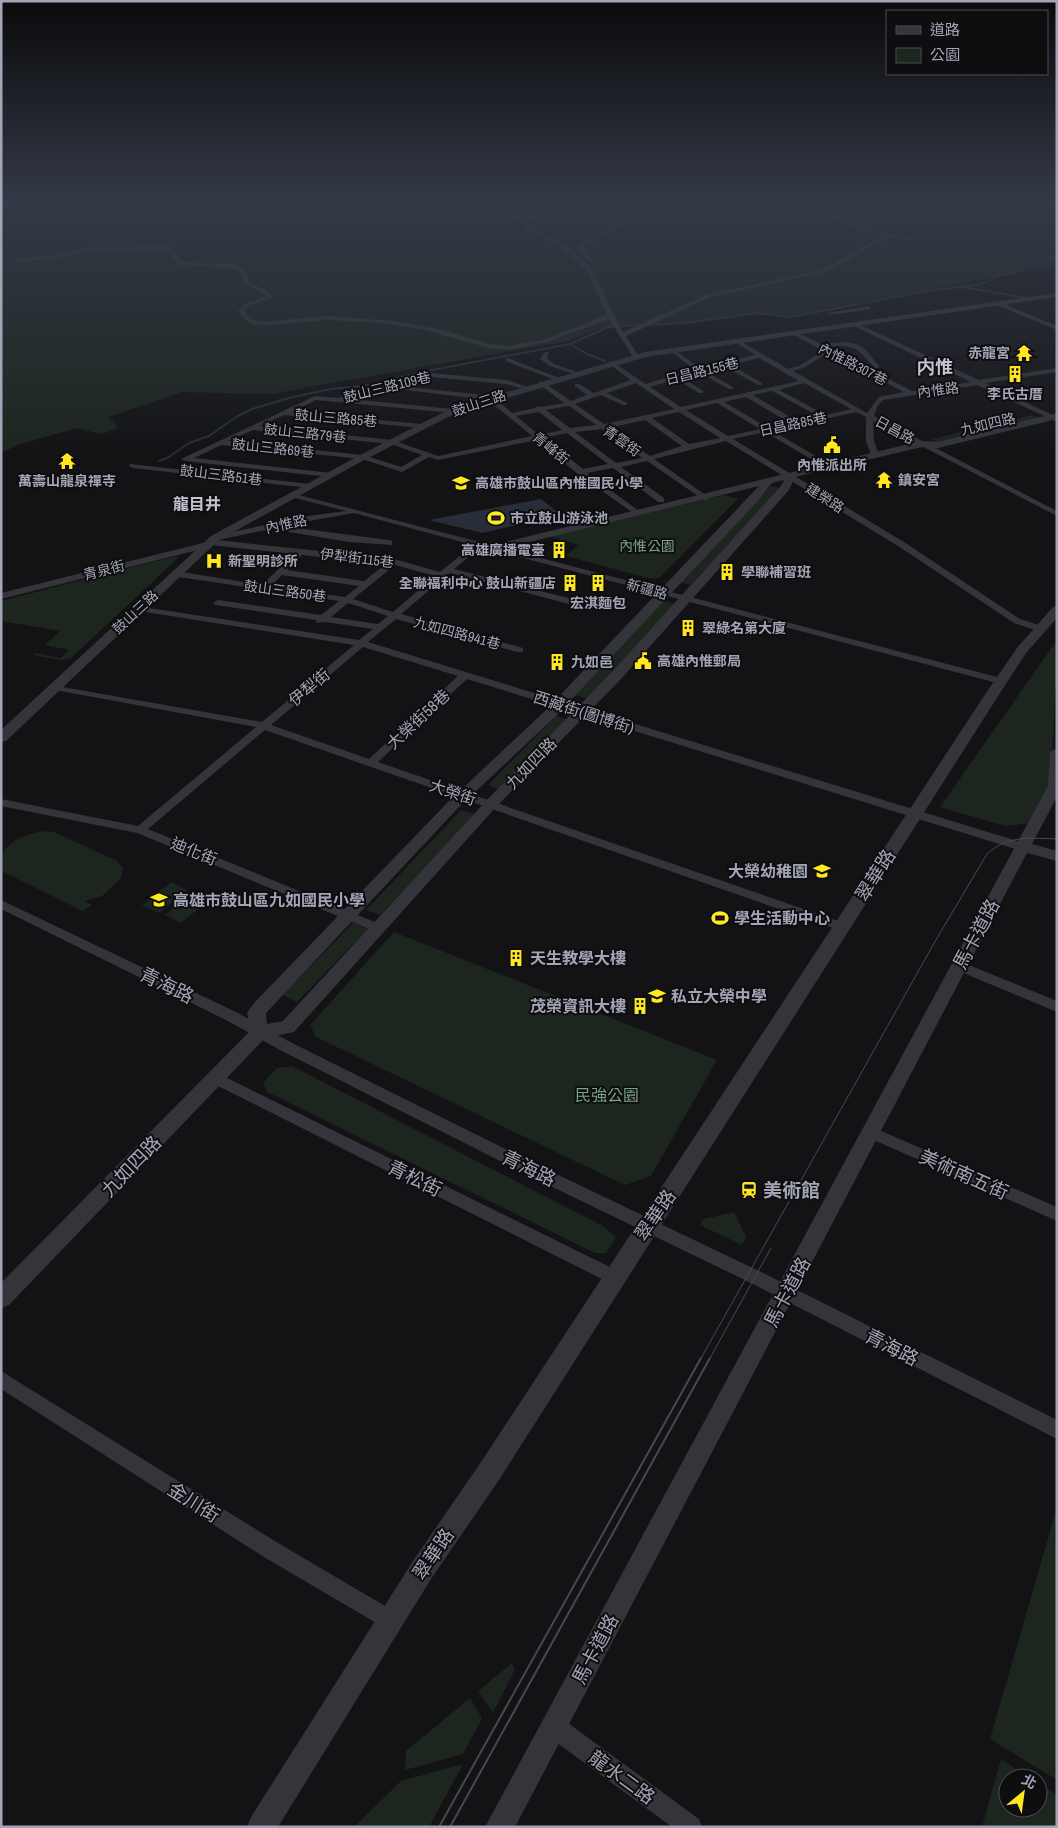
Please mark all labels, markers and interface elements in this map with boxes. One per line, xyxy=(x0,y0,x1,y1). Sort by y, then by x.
legend xyxy=(886,10,1048,75)
text: 道路 xyxy=(930,19,960,40)
text: 公園 xyxy=(930,44,960,65)
street label: 內惟路307巷 xyxy=(815,339,891,389)
temple icon: 赤龍宮 xyxy=(1014,343,1034,363)
place label: 赤龍宮 xyxy=(968,344,1010,362)
street label: 日昌路155巷 xyxy=(663,353,741,389)
district label: 内惟 xyxy=(917,354,953,379)
building icon: 李氏古厝 xyxy=(1005,364,1025,384)
street label: 鼓山三路109巷 xyxy=(342,367,432,407)
street label: 內惟路 xyxy=(916,379,960,401)
place label: 李氏古厝 xyxy=(987,385,1043,403)
street label: 鼓山三路 xyxy=(450,386,508,420)
street label: 鼓山三路85巷 xyxy=(294,405,378,431)
street label: 日昌路85巷 xyxy=(757,408,829,440)
street label: 九如四路 xyxy=(959,409,1017,439)
street label: 日昌路 xyxy=(872,412,918,448)
street label: 鼓山三路79巷 xyxy=(263,420,347,446)
street label: 青雲街 xyxy=(600,422,644,460)
street label: 青峰街 xyxy=(529,428,573,468)
street label: 鼓山三路69巷 xyxy=(231,435,315,461)
public building icon: 內惟派出所 xyxy=(822,435,842,455)
temple icon: 萬壽山龍泉禪寺 xyxy=(57,451,77,471)
place label: 內惟派出所 xyxy=(797,456,867,474)
street label: 鼓山三路51巷 xyxy=(179,461,263,489)
temple icon: 鎮安宮 xyxy=(874,470,894,490)
place label: 鎮安宮 xyxy=(898,471,940,489)
place label: 萬壽山龍泉禪寺 xyxy=(18,472,116,490)
school or university icon: 高雄市鼓山區內惟國民小學 xyxy=(451,473,471,493)
place label: 高雄市鼓山區內惟國民小學 xyxy=(475,474,643,492)
street label: 建榮路 xyxy=(802,479,848,517)
district label: 龍目井 xyxy=(173,493,221,515)
sports icon: 市立鼓山游泳池 xyxy=(486,508,506,528)
place label: 市立鼓山游泳池 xyxy=(510,509,608,527)
street label: 內惟路 xyxy=(264,511,308,537)
park label: 內惟公園 xyxy=(619,537,675,555)
building icon: 高雄廣播電臺 xyxy=(549,540,569,560)
place label: 高雄廣播電臺 xyxy=(461,541,545,559)
street label: 伊犁街115巷 xyxy=(319,545,395,571)
hospital icon: 新聖明診所 xyxy=(204,551,224,571)
place label: 新聖明診所 xyxy=(228,552,298,570)
street label: 青泉街 xyxy=(81,556,127,584)
building icon: 學聯補習班 xyxy=(717,562,737,582)
place label: 學聯補習班 xyxy=(741,563,811,581)
building icon: 全聯福利中心 鼓山新疆店 xyxy=(560,573,580,593)
building icon: 宏淇麵包 xyxy=(588,573,608,593)
place label: 全聯福利中心 鼓山新疆店 xyxy=(399,574,556,592)
street label: 新疆路 xyxy=(624,575,670,603)
street label: 鼓山三路50巷 xyxy=(243,576,327,606)
street label: 鼓山三路 xyxy=(108,586,162,638)
place label: 宏淇麵包 xyxy=(570,594,626,612)
street label: 九如四路941巷 xyxy=(412,613,502,653)
building icon: 翠綠名第大廈 xyxy=(678,618,698,638)
place label: 翠綠名第大廈 xyxy=(702,619,786,637)
public building icon: 高雄內惟郵局 xyxy=(633,651,653,671)
building icon: 九如邑 xyxy=(547,652,567,672)
place label: 高雄內惟郵局 xyxy=(657,652,741,670)
place label: 九如邑 xyxy=(571,653,613,671)
street label: 伊犁街 xyxy=(284,663,334,711)
street label: 大榮街58巷 xyxy=(382,684,454,754)
street label: 西藏街(圖博街) xyxy=(531,685,637,739)
street label: 九如四路 xyxy=(501,732,561,794)
street label: 大榮街 xyxy=(427,774,479,810)
street label: 迪化街 xyxy=(168,832,220,870)
street label: 翠華路 xyxy=(849,844,901,906)
place label: 大榮幼稚園 xyxy=(728,860,808,882)
school or university icon: 大榮幼稚園 xyxy=(812,861,832,881)
place label: 高雄市鼓山區九如國民小學 xyxy=(173,889,365,911)
school or university icon: 高雄市鼓山區九如國民小學 xyxy=(149,890,169,910)
street label: 馬卡道路 xyxy=(947,894,1005,974)
place label: 學生活動中心 xyxy=(734,907,830,929)
sports icon: 學生活動中心 xyxy=(710,908,730,928)
place label: 天生教學大樓 xyxy=(530,947,626,969)
building icon: 天生教學大樓 xyxy=(506,948,526,968)
street label: 青海路 xyxy=(136,961,198,1009)
place label: 私立大榮中學 xyxy=(671,985,767,1007)
school or university icon: 私立大榮中學 xyxy=(647,986,667,1006)
place label: 茂榮資訊大樓 xyxy=(530,995,626,1017)
building icon: 茂榮資訊大樓 xyxy=(630,996,650,1016)
park label: 民強公園 xyxy=(575,1084,639,1106)
street label: 九如四路 xyxy=(95,1130,167,1202)
street label: 美術南五街 xyxy=(915,1143,1013,1205)
street label: 青海路 xyxy=(498,1144,560,1192)
street label: 青松街 xyxy=(384,1154,446,1202)
place label: 美術館 xyxy=(763,1177,820,1203)
station icon: 美術館 xyxy=(739,1180,759,1200)
street label: 翠華路 xyxy=(628,1184,682,1246)
street label: 馬卡道路 xyxy=(758,1252,816,1332)
street label: 青海路 xyxy=(861,1322,923,1372)
street label: 金川街 xyxy=(163,1476,225,1528)
street label: 翠華路 xyxy=(406,1523,460,1585)
street label: 馬卡道路 xyxy=(566,1609,624,1689)
street label: 龍水二路 xyxy=(584,1744,660,1810)
north arrow xyxy=(998,1768,1048,1818)
text: 北 xyxy=(1019,1770,1040,1793)

